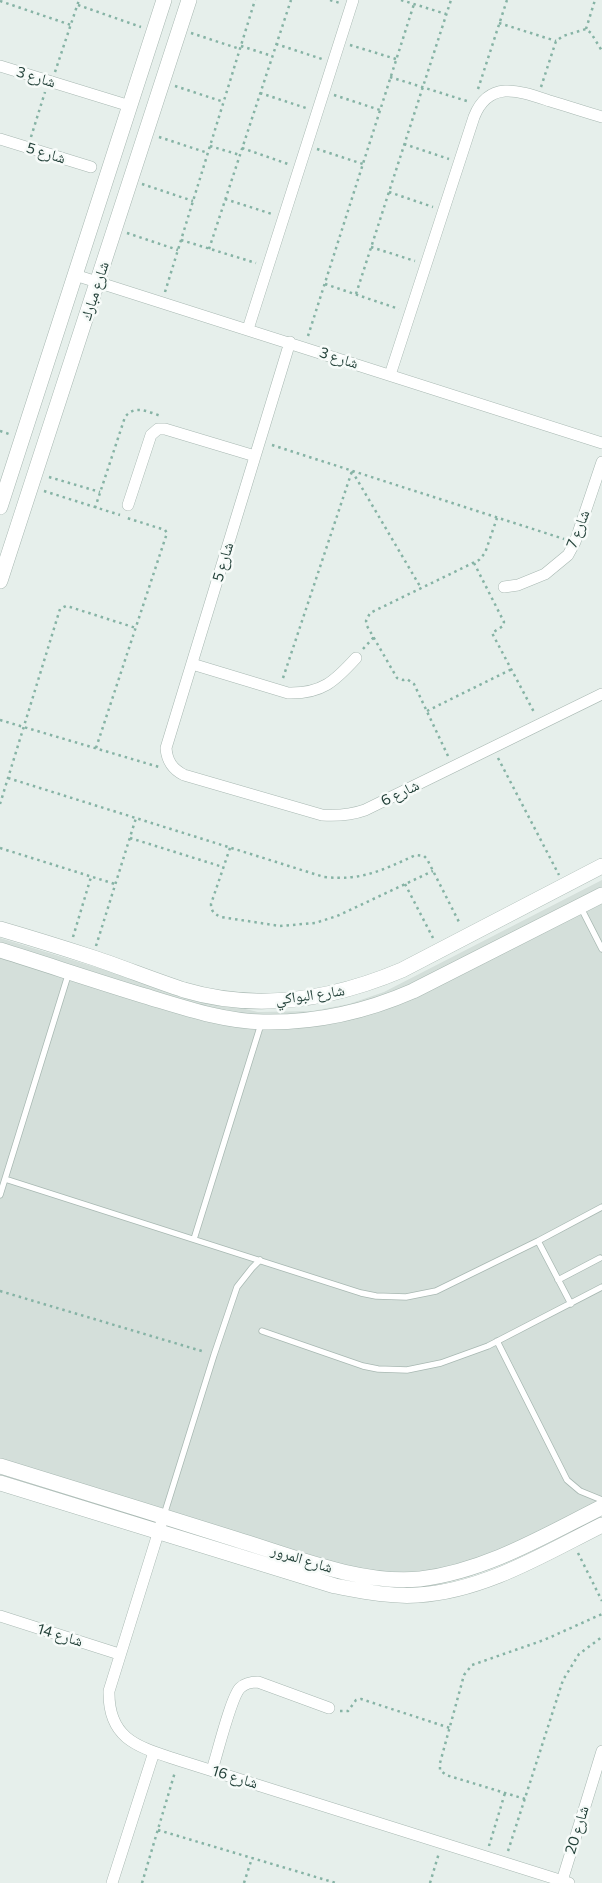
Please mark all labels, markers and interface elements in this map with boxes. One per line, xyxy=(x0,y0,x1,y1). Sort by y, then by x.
street label: شارع 3 xyxy=(14,63,58,91)
street label: شارع 5 xyxy=(24,139,68,167)
street label: شارع مبارك xyxy=(77,259,113,323)
street label: شارع 3 xyxy=(317,343,361,373)
street label: شارع 7 xyxy=(563,507,593,551)
street label: شارع 5 xyxy=(209,540,237,584)
street label: شارع 6 xyxy=(378,776,422,810)
street label: شارع البواكي xyxy=(274,981,346,1009)
street label: شارع المرور xyxy=(269,1541,335,1577)
street label: شارع 14 xyxy=(35,1620,85,1650)
street label: شارع 16 xyxy=(210,1762,260,1792)
street label: شارع 20 xyxy=(561,1804,593,1856)

